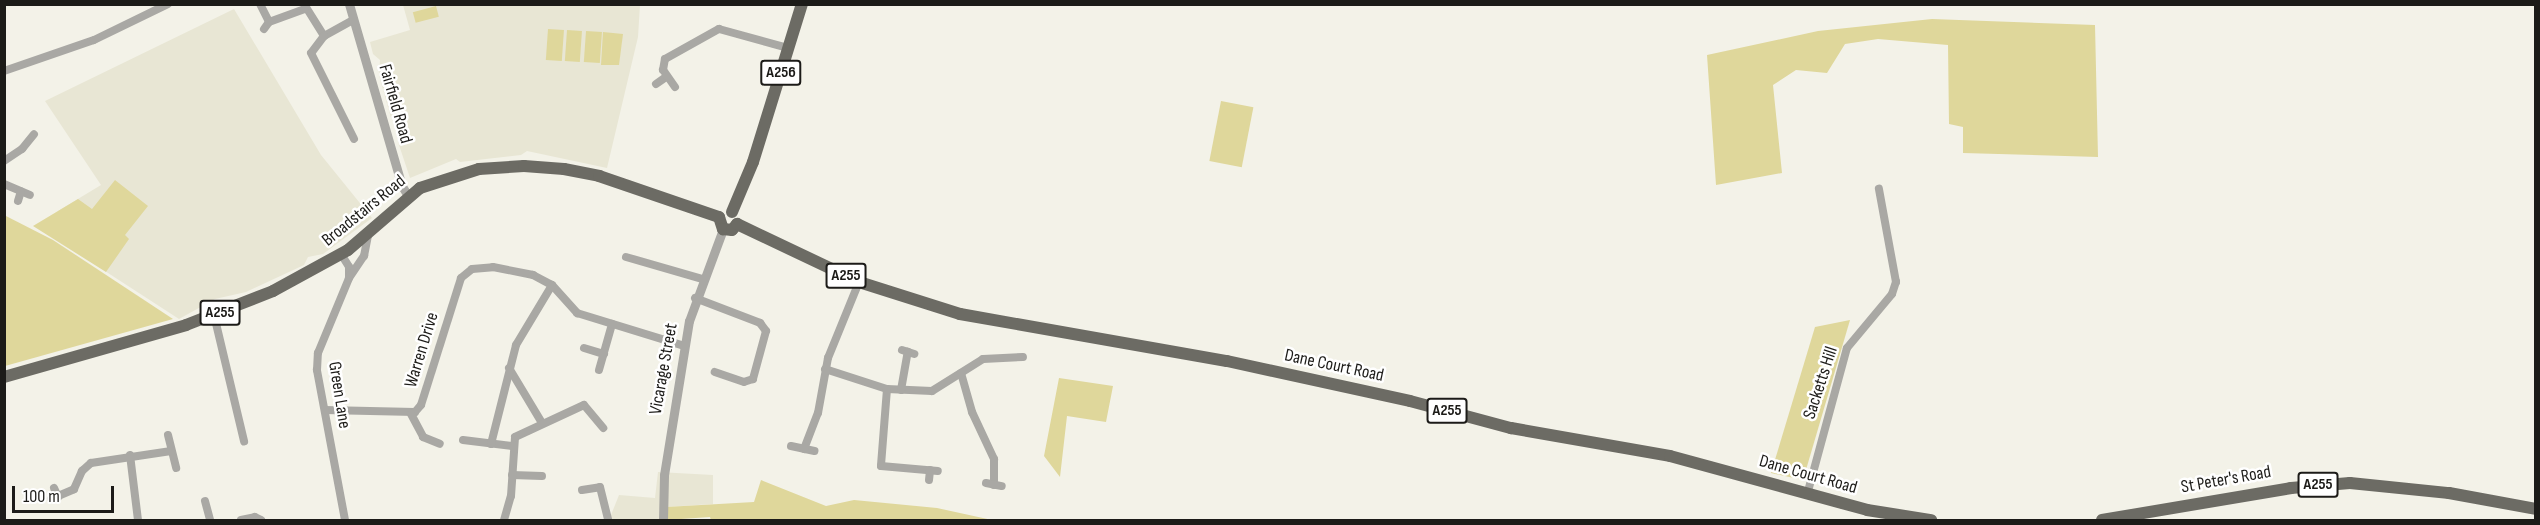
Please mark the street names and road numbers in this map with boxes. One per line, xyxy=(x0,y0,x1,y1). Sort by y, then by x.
road number: A256 xyxy=(760,60,802,86)
street label: Fairfield Road xyxy=(373,62,417,146)
street label: Broadstairs Road xyxy=(318,171,410,251)
road number: A255 xyxy=(825,263,867,289)
road number: A255 xyxy=(199,300,241,326)
street label: Warren Drive xyxy=(400,310,444,390)
street label: Vicarage Street xyxy=(645,322,683,416)
street label: Sacketts Hill xyxy=(1799,344,1843,422)
street label: Dane Court Road xyxy=(1282,345,1386,387)
street label: Green Lane xyxy=(323,360,355,430)
road number: A255 xyxy=(1426,398,1468,424)
street label: Dane Court Road xyxy=(1757,451,1859,499)
street label: St Peter's Road xyxy=(2179,461,2273,499)
road number: A255 xyxy=(2297,472,2339,498)

